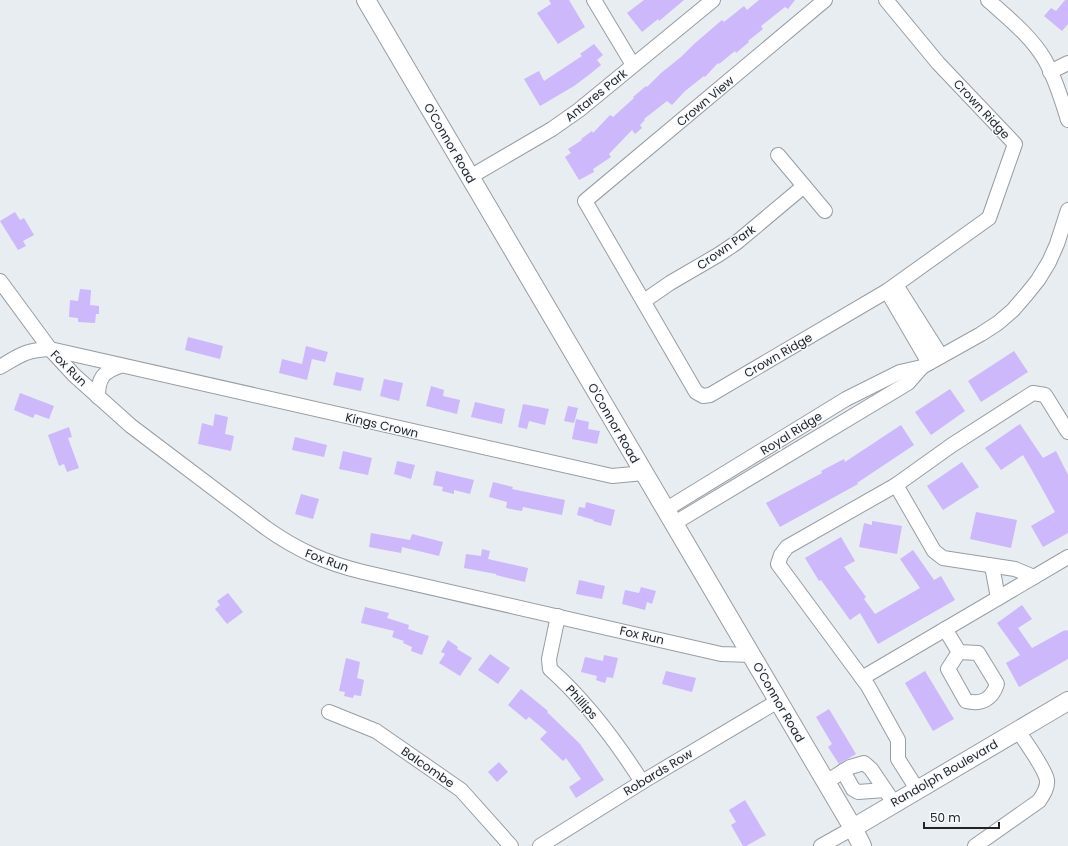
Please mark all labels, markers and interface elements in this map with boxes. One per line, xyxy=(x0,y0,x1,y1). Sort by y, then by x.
street label: Antares Park xyxy=(561,64,631,125)
street label: Crown View xyxy=(673,72,738,130)
street label: Crown Ridge xyxy=(950,75,1014,143)
street label: O'Connor Road xyxy=(420,100,480,186)
street label: Crown Park xyxy=(693,220,759,273)
street label: Crown Ridge xyxy=(741,329,815,381)
street label: Fox Run xyxy=(47,346,91,390)
street label: O'Connor Road xyxy=(584,380,644,466)
street label: Royal Ridge xyxy=(757,407,825,459)
street label: Kings Crown xyxy=(344,408,420,442)
street label: Fox Run xyxy=(303,544,351,576)
street label: Fox Run xyxy=(618,622,666,648)
street label: O'Connor Road xyxy=(749,659,809,745)
street label: Phillips xyxy=(562,681,602,723)
street label: Randolph Boulevard xyxy=(887,735,1001,811)
street label: Balcombe xyxy=(398,742,458,792)
street label: Robards Row xyxy=(620,745,696,799)
scale bar xyxy=(924,804,999,830)
text: 50 m xyxy=(930,809,961,826)

